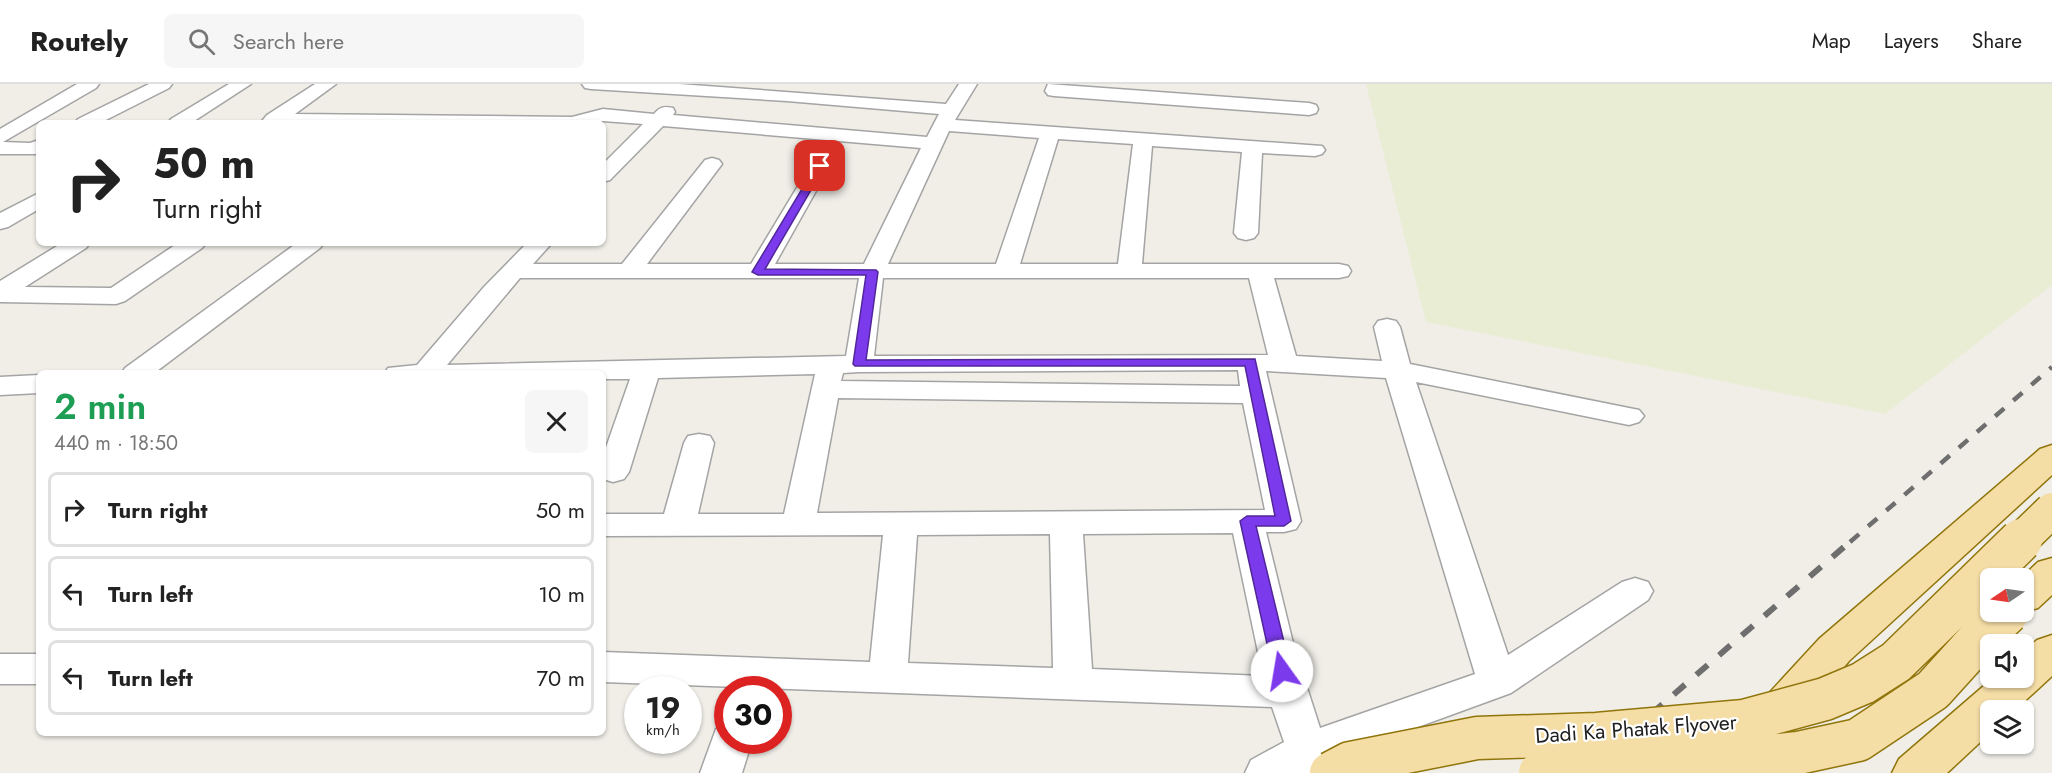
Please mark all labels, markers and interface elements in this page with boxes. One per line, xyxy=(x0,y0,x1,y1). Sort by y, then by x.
search box xyxy=(164,14,584,68)
text: Routely xyxy=(30,21,128,62)
icon: search xyxy=(185,25,218,58)
text: Search here xyxy=(233,25,344,57)
text: Map xyxy=(1812,26,1851,56)
text: Layers xyxy=(1884,26,1939,56)
text: Share xyxy=(1972,26,2022,56)
text: 50 m xyxy=(153,133,255,194)
pin xyxy=(794,140,845,191)
icon: right xyxy=(54,144,132,222)
icon: arrive xyxy=(803,149,836,182)
text: Turn right xyxy=(153,189,261,228)
text: 2 min xyxy=(54,380,146,432)
button: close xyxy=(525,390,588,453)
text: 440 m · 18:50 xyxy=(54,429,178,458)
icon: right xyxy=(57,493,90,526)
text: Turn right xyxy=(108,494,208,526)
text: 50 m xyxy=(536,494,585,526)
north arrow xyxy=(1980,568,2034,622)
map controls xyxy=(1980,568,2034,754)
icon: left xyxy=(57,577,90,610)
text: Turn left xyxy=(108,578,193,610)
text: 10 m xyxy=(538,578,585,610)
button: sound xyxy=(1980,634,2034,688)
position arrow xyxy=(1250,639,1314,703)
icon: left xyxy=(57,661,90,694)
text: Turn left xyxy=(108,662,193,694)
text: 70 m xyxy=(536,662,585,694)
speed limit sign: 30 xyxy=(714,676,792,754)
text: 19 xyxy=(645,686,681,729)
button: layers xyxy=(1980,700,2034,754)
street label: Dadi Ka Phatak Flyover xyxy=(1534,707,1739,751)
text: km/h xyxy=(646,719,680,741)

